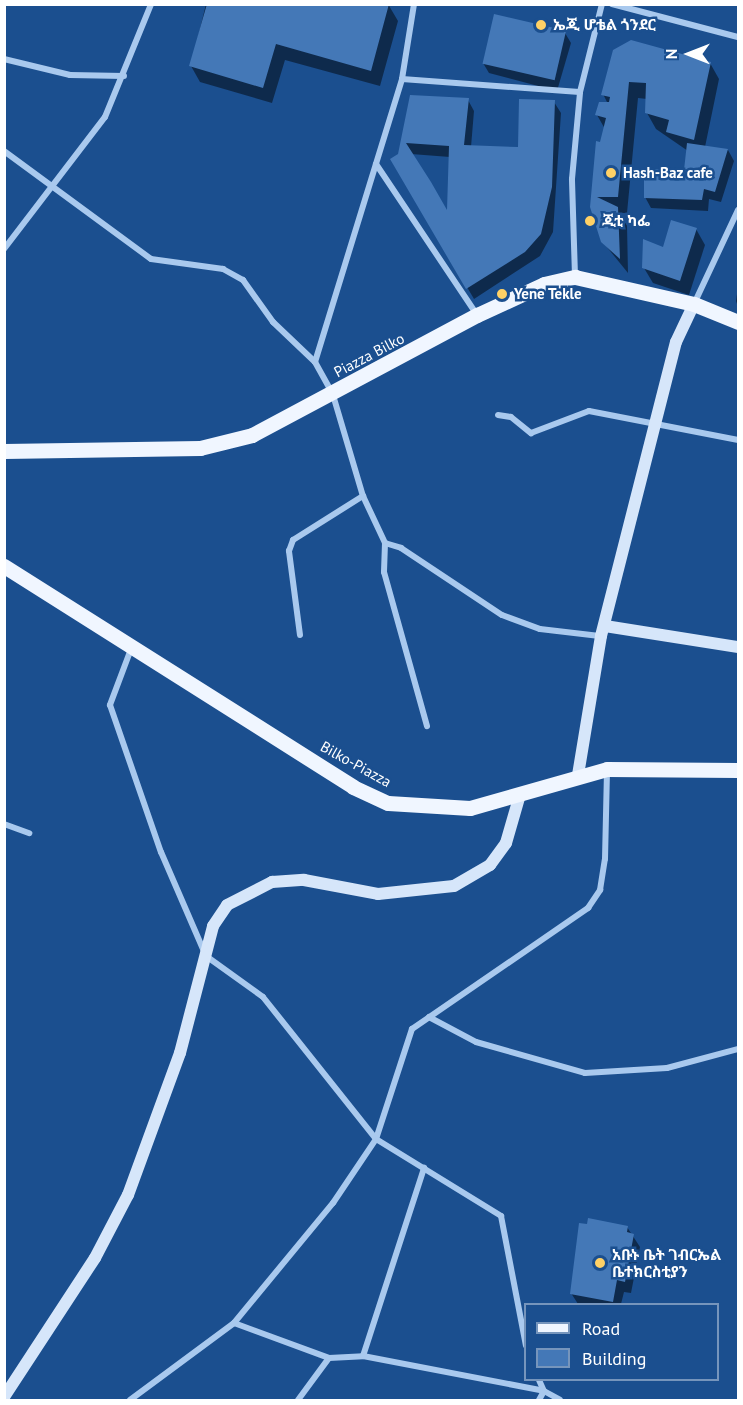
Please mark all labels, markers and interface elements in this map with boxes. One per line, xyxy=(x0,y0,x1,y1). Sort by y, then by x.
place label: ኤጂ ሆቴል ጎንደር xyxy=(553,16,656,34)
marker: ኤጂ ሆቴል ጎንደር xyxy=(534,18,548,32)
north arrow xyxy=(659,24,719,84)
text: N xyxy=(661,49,681,59)
place label: Hash-Baz cafe xyxy=(623,164,713,182)
marker: Hash-Baz cafe xyxy=(604,166,618,180)
place label: ጂቲ ካፌ xyxy=(602,212,650,230)
marker: ጂቲ ካፌ xyxy=(583,214,597,228)
place label: Yene Tekle xyxy=(514,285,582,303)
marker: Yene Tekle xyxy=(495,287,509,301)
street label: Piazza Bilko xyxy=(331,329,407,381)
street label: Bilko-Piazza xyxy=(317,737,395,791)
place label: አቡኑ ቤት ገብርኤል ቤተክርስቲያን xyxy=(612,1245,721,1280)
marker: አቡኑ ቤት ገብርኤል ቤተክርስቲያን xyxy=(593,1256,607,1270)
legend xyxy=(524,1303,719,1381)
text: Road xyxy=(582,1317,620,1340)
text: Building xyxy=(582,1347,646,1370)

